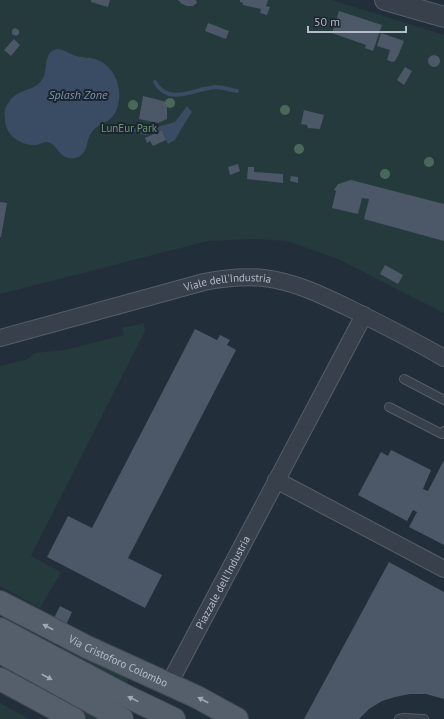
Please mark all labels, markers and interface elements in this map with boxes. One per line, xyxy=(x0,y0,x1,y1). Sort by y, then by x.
scale bar xyxy=(308,8,406,34)
text: 50 m xyxy=(314,14,340,29)
water label: Splash Zone xyxy=(48,87,108,102)
park label: LunEur Park xyxy=(101,121,158,135)
street label: Viale dell'Industria xyxy=(181,270,272,295)
street label: Piazzale dell'Industria xyxy=(192,533,253,631)
one-way arrow xyxy=(42,624,53,630)
street label: Via Cristoforo Colombo xyxy=(65,631,170,690)
one-way arrow xyxy=(41,674,52,681)
one-way arrow xyxy=(127,696,138,702)
one-way arrow xyxy=(197,697,209,704)

